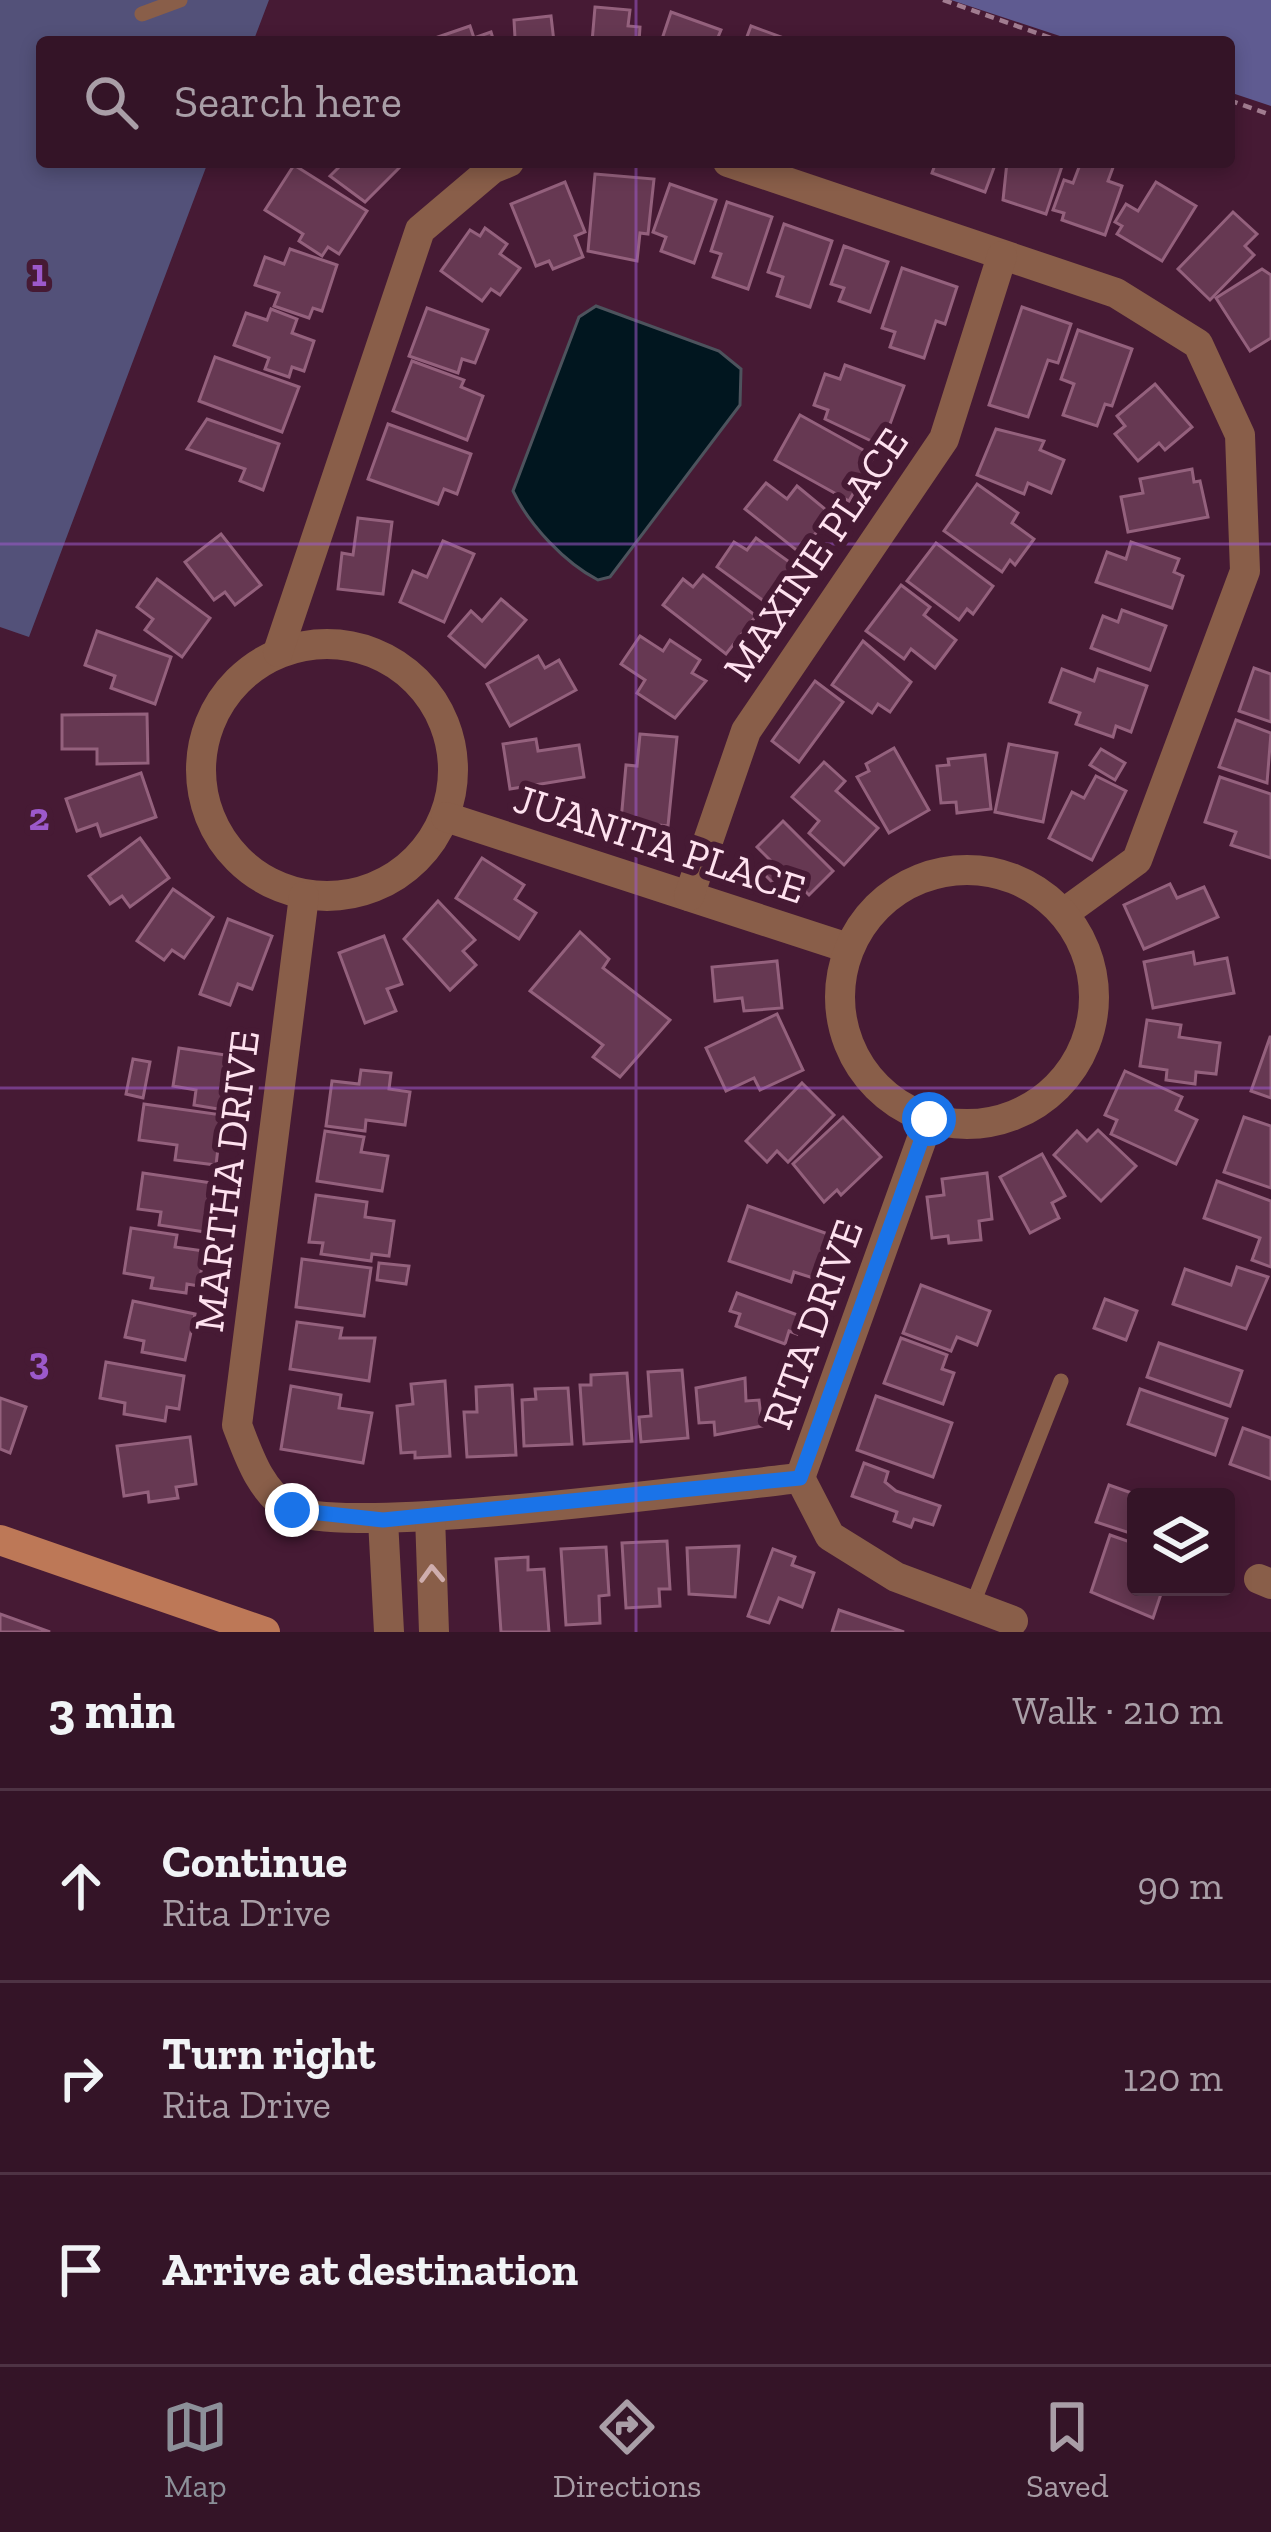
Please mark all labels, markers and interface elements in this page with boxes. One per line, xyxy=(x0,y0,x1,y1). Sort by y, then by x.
search box xyxy=(36,36,1235,168)
icon: search xyxy=(78,69,144,135)
text: Search here xyxy=(174,75,402,129)
text: 1 xyxy=(31,249,47,296)
street label: MAXINE PLACE xyxy=(712,418,919,691)
street label: JUANITA PLACE xyxy=(508,772,812,915)
text: 2 xyxy=(29,793,50,840)
street label: MARTHA DRIVE xyxy=(183,1027,270,1335)
route start xyxy=(902,1092,956,1146)
street label: RITA DRIVE xyxy=(751,1213,874,1436)
text: 3 xyxy=(29,1337,49,1384)
route end xyxy=(265,1483,319,1537)
map controls xyxy=(1127,1488,1235,1596)
button: layers xyxy=(1127,1488,1235,1596)
one-way arrow xyxy=(420,1564,446,1583)
text: 3 min xyxy=(48,1680,175,1741)
text: Walk · 210 m xyxy=(1012,1687,1223,1734)
text: Continue xyxy=(162,1835,347,1889)
icon: ahead xyxy=(48,1853,114,1919)
text: 90 m xyxy=(1137,1862,1223,1909)
text: Rita Drive xyxy=(162,1889,331,1936)
text: Turn right xyxy=(162,2027,375,2081)
icon: right xyxy=(48,2045,114,2111)
text: 120 m xyxy=(1123,2054,1223,2101)
text: Rita Drive xyxy=(162,2081,331,2128)
icon: arrive xyxy=(48,2237,114,2303)
text: Arrive at destination xyxy=(162,2243,578,2297)
tab: Map xyxy=(162,2394,228,2505)
tab: Directions xyxy=(553,2394,702,2505)
tab: Saved xyxy=(1026,2394,1109,2505)

